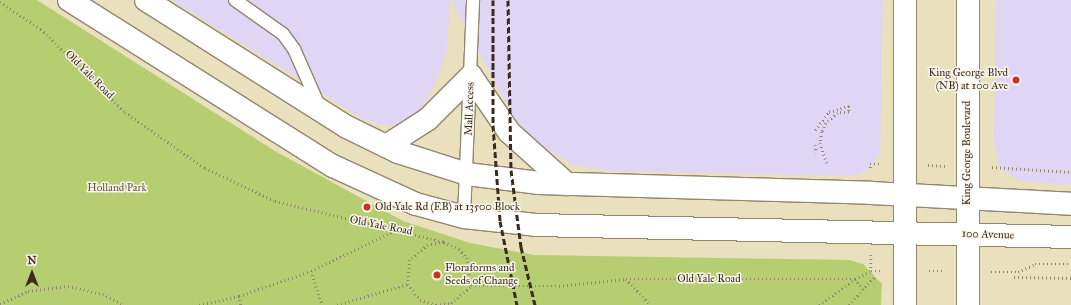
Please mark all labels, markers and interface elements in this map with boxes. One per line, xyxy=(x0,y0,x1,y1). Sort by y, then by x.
street label: Old Yale Road xyxy=(62,48,116,102)
place label: King George Blvd (NB) at 100 Ave xyxy=(928,67,1008,93)
marker: King George Blvd (NB) at 100 Ave xyxy=(1011,75,1021,85)
street label: Mall Access xyxy=(462,82,478,136)
street label: King George Boulevard xyxy=(960,101,974,205)
park label: Holland Park xyxy=(87,181,147,195)
place label: Old Yale Rd (EB) at 13500 Block xyxy=(375,200,520,214)
marker: Old Yale Rd (EB) at 13500 Block xyxy=(362,202,372,212)
street label: Old Yale Road xyxy=(349,213,413,239)
street label: 100 Avenue xyxy=(962,227,1014,243)
north arrow xyxy=(12,253,52,293)
text: N xyxy=(27,254,37,267)
place label: Floraforms and Seeds of Change xyxy=(445,262,518,288)
marker: Floraforms and Seeds of Change xyxy=(432,270,442,280)
street label: Old Yale Road xyxy=(677,272,741,286)

